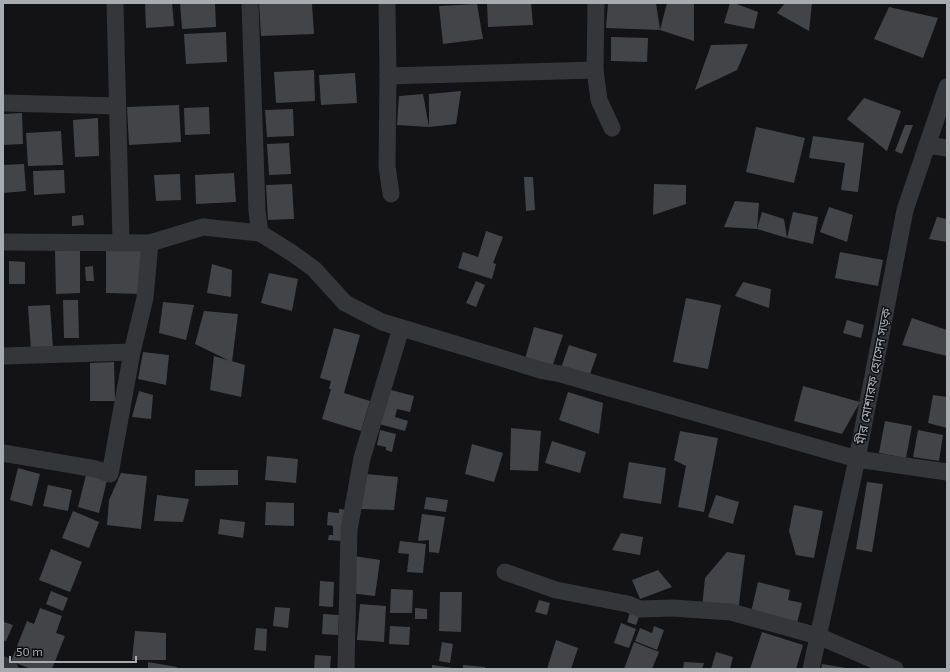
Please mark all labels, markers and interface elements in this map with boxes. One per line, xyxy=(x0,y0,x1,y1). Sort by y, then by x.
street label: মীর মোশারফ হোসেন সড়ক xyxy=(852,306,894,446)
scale bar xyxy=(10,638,136,664)
text: 50 m xyxy=(16,644,43,658)

